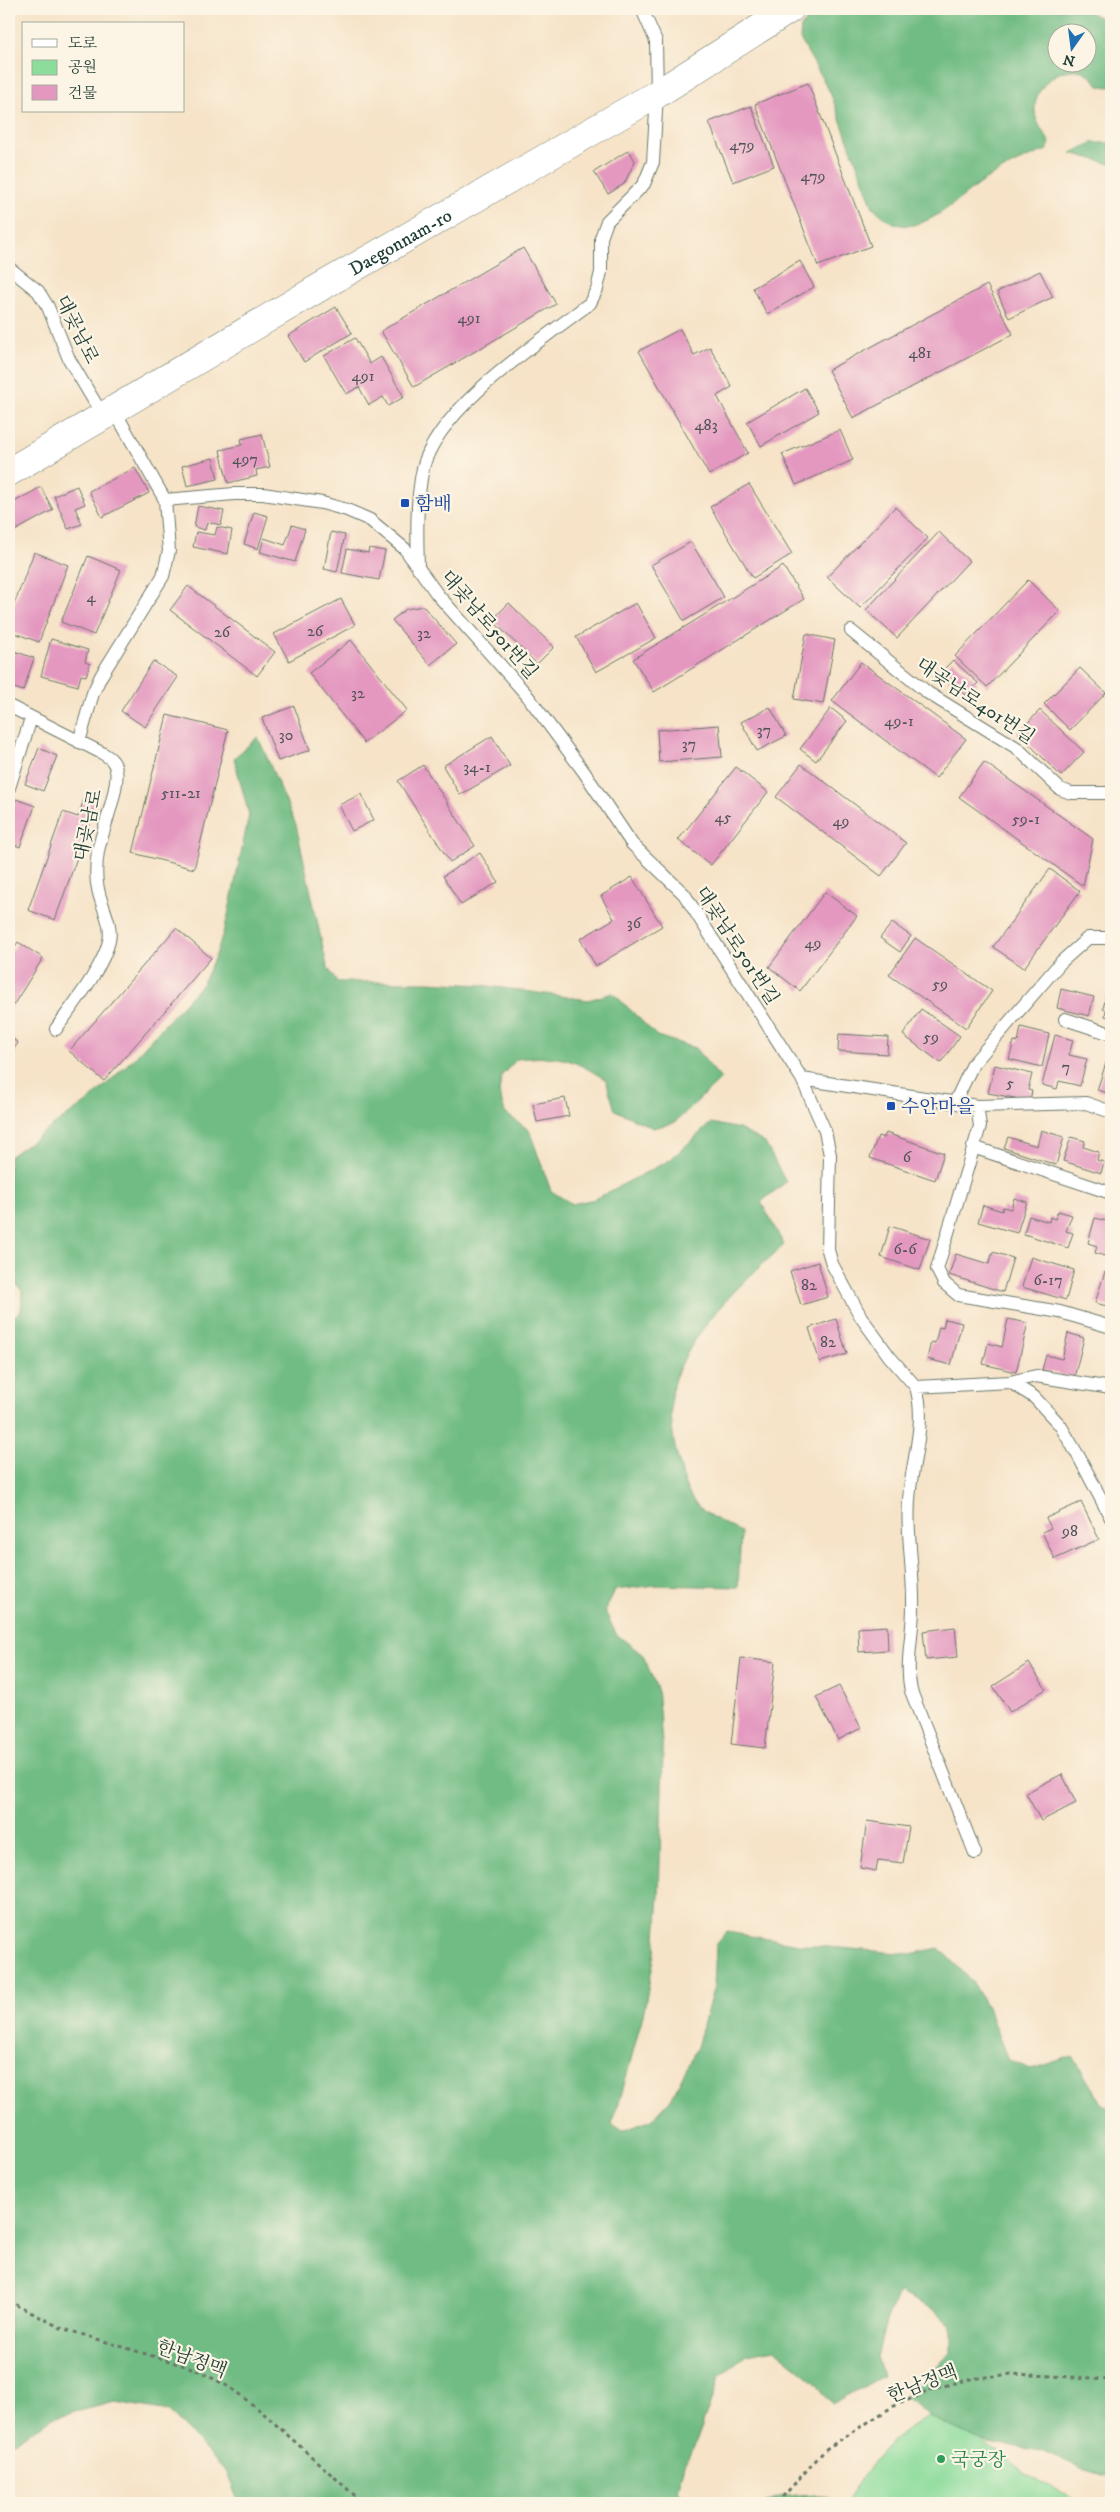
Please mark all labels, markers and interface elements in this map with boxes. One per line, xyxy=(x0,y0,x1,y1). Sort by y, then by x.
legend xyxy=(22,22,185,112)
north arrow xyxy=(1048,22,1098,72)
text: 도로 xyxy=(68,34,97,53)
text: N xyxy=(1061,49,1077,70)
text: 공원 xyxy=(68,58,97,77)
text: 건물 xyxy=(68,84,97,103)
house number: 479 xyxy=(729,135,755,155)
house number: 479 xyxy=(800,166,826,186)
street label: Daegonnam-ro xyxy=(345,204,456,281)
street label: 대곶남로 xyxy=(50,292,103,368)
house number: 491 xyxy=(458,308,481,328)
house number: 481 xyxy=(908,343,932,363)
house number: 491 xyxy=(352,366,375,386)
house number: 483 xyxy=(694,415,718,435)
house number: 497 xyxy=(232,449,258,469)
place label: 함배 xyxy=(415,493,452,516)
marker: 함배 xyxy=(399,497,411,509)
street label: 대곶남로501번길 xyxy=(435,566,542,684)
house number: 4 xyxy=(86,587,96,607)
house number: 26 xyxy=(307,621,324,641)
house number: 26 xyxy=(214,622,231,642)
house number: 32 xyxy=(417,623,431,643)
street label: 대곶남로401번길 xyxy=(911,653,1039,749)
house number: 32 xyxy=(351,683,365,703)
house number: 49-1 xyxy=(884,711,914,731)
house number: 37 xyxy=(757,720,771,740)
house number: 30 xyxy=(279,725,293,745)
house number: 37 xyxy=(682,734,696,754)
house number: 34-1 xyxy=(463,757,491,777)
house number: 511-21 xyxy=(161,783,201,803)
street label: 대곶남로 xyxy=(70,787,107,864)
house number: 45 xyxy=(714,807,732,827)
house number: 59-1 xyxy=(1012,809,1040,829)
house number: 49 xyxy=(832,811,850,831)
street label: 대곶남로501번길 xyxy=(690,882,784,1009)
house number: 36 xyxy=(627,913,642,933)
house number: 49 xyxy=(804,933,822,953)
house number: 59 xyxy=(932,974,948,994)
house number: 59 xyxy=(923,1027,939,1047)
house number: 7 xyxy=(1062,1057,1070,1077)
house number: 5 xyxy=(1006,1073,1014,1093)
place label: 수안마을 xyxy=(901,1096,974,1119)
marker: 수안마을 xyxy=(885,1100,897,1112)
house number: 6 xyxy=(903,1147,912,1167)
house number: 6-6 xyxy=(893,1239,917,1259)
house number: 6-17 xyxy=(1033,1270,1063,1290)
house number: 82 xyxy=(801,1275,817,1295)
house number: 82 xyxy=(820,1332,836,1352)
house number: 98 xyxy=(1061,1521,1078,1541)
street label: 한남정맥 xyxy=(153,2336,230,2383)
street label: 한남정맥 xyxy=(884,2361,961,2408)
place label: 국궁장 xyxy=(951,2449,1007,2472)
marker: 국궁장 xyxy=(935,2453,947,2465)

